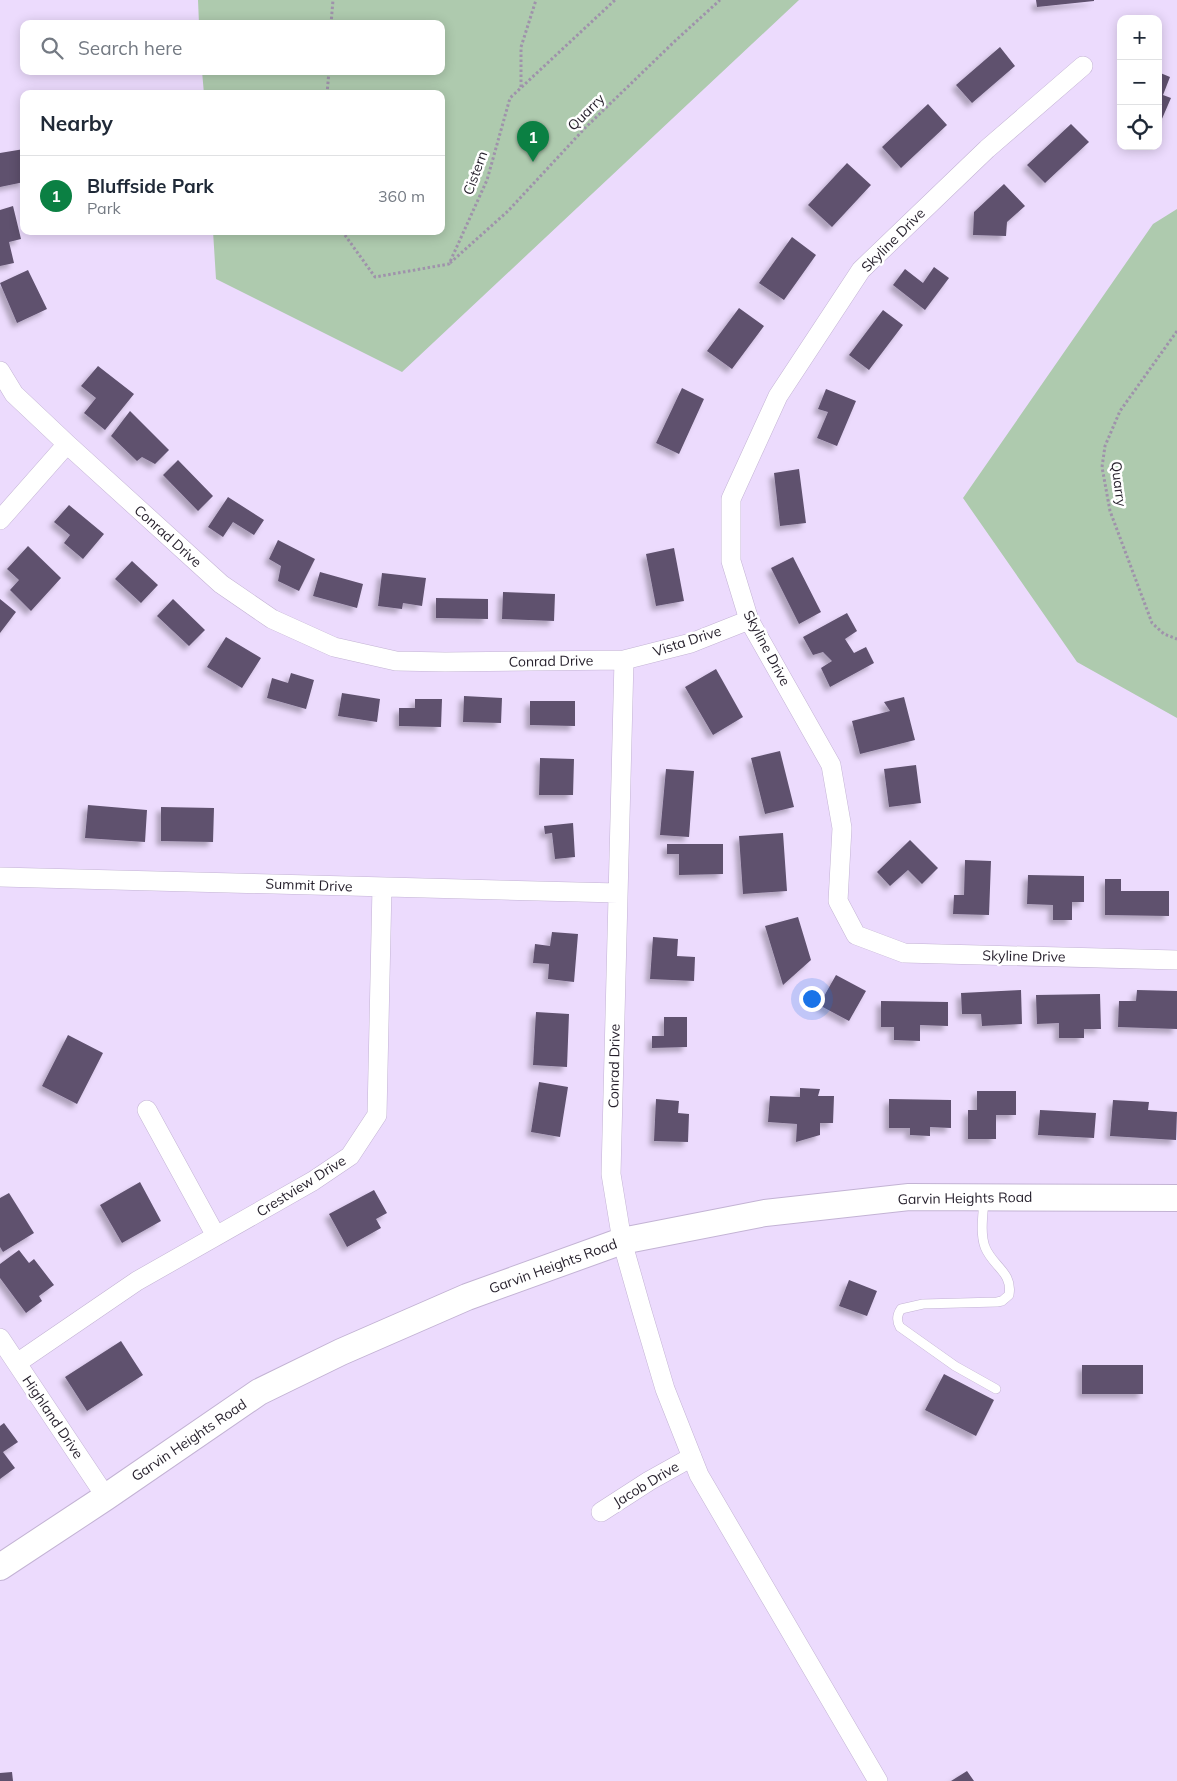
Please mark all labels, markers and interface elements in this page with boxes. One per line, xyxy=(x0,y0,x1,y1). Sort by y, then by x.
map controls xyxy=(1117,15,1162,150)
button: + xyxy=(1117,15,1162,60)
search box xyxy=(20,20,445,75)
icon: search xyxy=(38,34,66,62)
text: Search here xyxy=(78,36,182,60)
button: − xyxy=(1117,60,1162,105)
street label: Quarry xyxy=(564,89,609,134)
button: locate xyxy=(1117,105,1162,150)
text: Nearby xyxy=(40,110,113,136)
pin: 1 xyxy=(517,121,549,162)
street label: Cistern xyxy=(459,149,491,197)
text: Bluffside Park xyxy=(87,174,214,198)
text: 1 xyxy=(51,186,61,206)
text: 360 m xyxy=(378,186,425,206)
text: Park xyxy=(87,198,121,218)
street label: Skyline Drive xyxy=(857,204,929,276)
street label: Quarry xyxy=(1107,460,1131,508)
street label: Conrad Drive xyxy=(131,501,205,571)
street label: Skyline Drive xyxy=(740,607,794,689)
street label: Vista Drive xyxy=(651,622,723,660)
street label: Conrad Drive xyxy=(509,651,593,671)
street label: Summit Drive xyxy=(265,874,353,896)
street label: Skyline Drive xyxy=(982,946,1066,966)
your location xyxy=(799,986,825,1012)
street label: Conrad Drive xyxy=(604,1024,624,1108)
street label: Crestview Drive xyxy=(253,1151,349,1221)
street label: Garvin Heights Road xyxy=(897,1188,1033,1208)
street label: Garvin Heights Road xyxy=(487,1234,619,1298)
street label: Highland Drive xyxy=(19,1372,87,1462)
street label: Garvin Heights Road xyxy=(128,1395,250,1485)
street label: Jacob Drive xyxy=(610,1457,682,1511)

